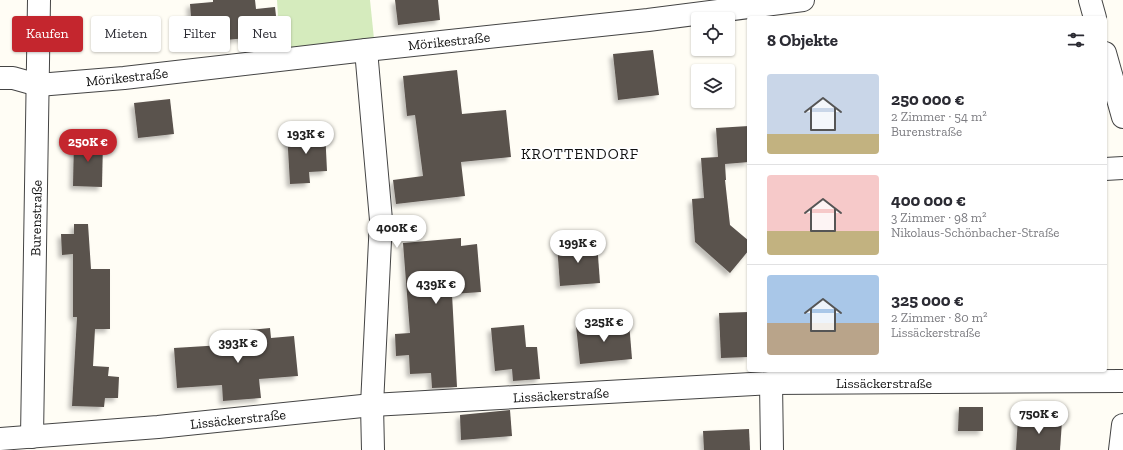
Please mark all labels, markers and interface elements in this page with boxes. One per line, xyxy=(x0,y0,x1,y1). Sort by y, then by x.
map controls xyxy=(691,12,735,108)
button: locate xyxy=(691,12,735,56)
chip: Kaufen xyxy=(12,16,83,52)
chip: Mieten xyxy=(91,16,161,52)
chip: Filter xyxy=(169,16,230,52)
chip: Neu xyxy=(238,16,291,52)
street label: Mörikestraße xyxy=(407,29,491,54)
icon: filters xyxy=(1065,29,1087,51)
text: 8 Objekte xyxy=(767,30,838,50)
button: layers xyxy=(691,64,735,108)
street label: Mörikestraße xyxy=(85,65,169,90)
text: 250 000 € xyxy=(891,89,965,109)
icon: home xyxy=(799,90,847,138)
text: 2 Zimmer · 54 m² xyxy=(891,109,987,124)
pin: 193K € xyxy=(273,121,339,155)
text: Burenstraße xyxy=(891,124,962,139)
text: 193K € xyxy=(287,126,325,141)
pin: 250K € xyxy=(55,129,121,163)
text: 250K € xyxy=(68,134,108,149)
district label: KROTTENDORF xyxy=(521,145,639,163)
street label: Burenstraße xyxy=(27,179,46,256)
text: 400 000 € xyxy=(891,190,966,210)
icon: home xyxy=(799,191,847,239)
text: 3 Zimmer · 98 m² xyxy=(891,210,987,225)
pin: 400K € xyxy=(364,215,430,249)
text: 400K € xyxy=(376,220,418,235)
text: Nikolaus-Schönbacher-Straße xyxy=(891,225,1059,240)
pin: 199K € xyxy=(545,230,611,264)
text: 199K € xyxy=(559,235,597,250)
pin: 439K € xyxy=(403,271,469,305)
text: 439K € xyxy=(416,276,456,291)
text: 325 000 € xyxy=(891,290,964,310)
icon: home xyxy=(799,291,847,339)
pin: 325K € xyxy=(571,309,637,343)
text: 2 Zimmer · 80 m² xyxy=(891,310,988,325)
text: 325K € xyxy=(584,314,624,329)
text: Lissäckerstraße xyxy=(891,325,980,340)
pin: 393K € xyxy=(205,330,271,364)
text: 393K € xyxy=(218,335,258,350)
street label: Lissäckerstraße xyxy=(836,375,933,392)
street label: Lissäckerstraße xyxy=(513,384,610,407)
pin: 750K € xyxy=(1006,401,1072,435)
street label: Lissäckerstraße xyxy=(189,406,287,433)
text: 750K € xyxy=(1019,406,1059,421)

